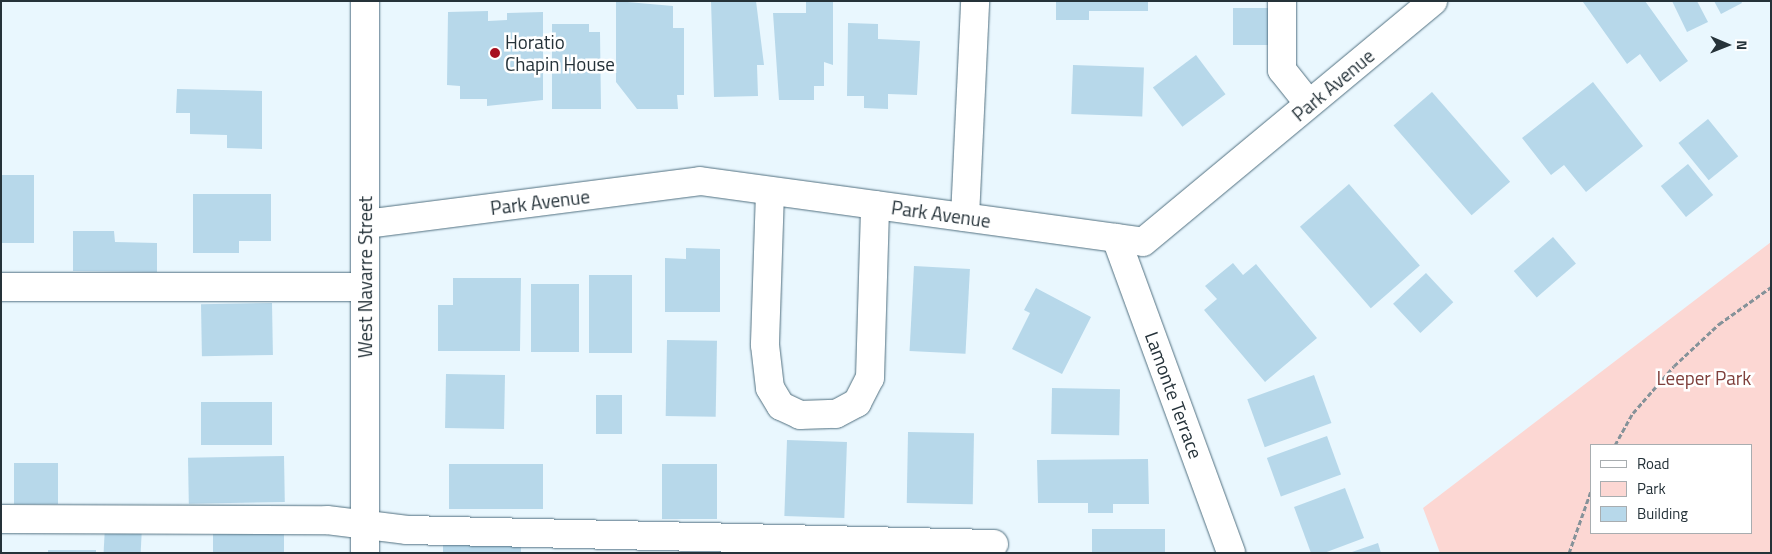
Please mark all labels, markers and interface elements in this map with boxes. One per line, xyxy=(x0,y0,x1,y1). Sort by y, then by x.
north arrow xyxy=(1702,20,1752,70)
place label: Horatio Chapin House xyxy=(505,31,615,75)
text: N xyxy=(1732,40,1753,50)
street label: Park Avenue xyxy=(1287,44,1379,126)
marker: Horatio Chapin House xyxy=(489,47,501,59)
street label: Park Avenue xyxy=(489,185,591,219)
street label: West Navarre Street xyxy=(354,196,376,358)
street label: Park Avenue xyxy=(890,196,992,232)
street label: Lamonte Terrace xyxy=(1140,328,1208,462)
park label: Leeper Park xyxy=(1657,367,1751,389)
legend xyxy=(1590,444,1752,534)
text: Road xyxy=(1637,452,1669,475)
text: Park xyxy=(1637,477,1666,500)
text: Building xyxy=(1637,502,1688,525)

